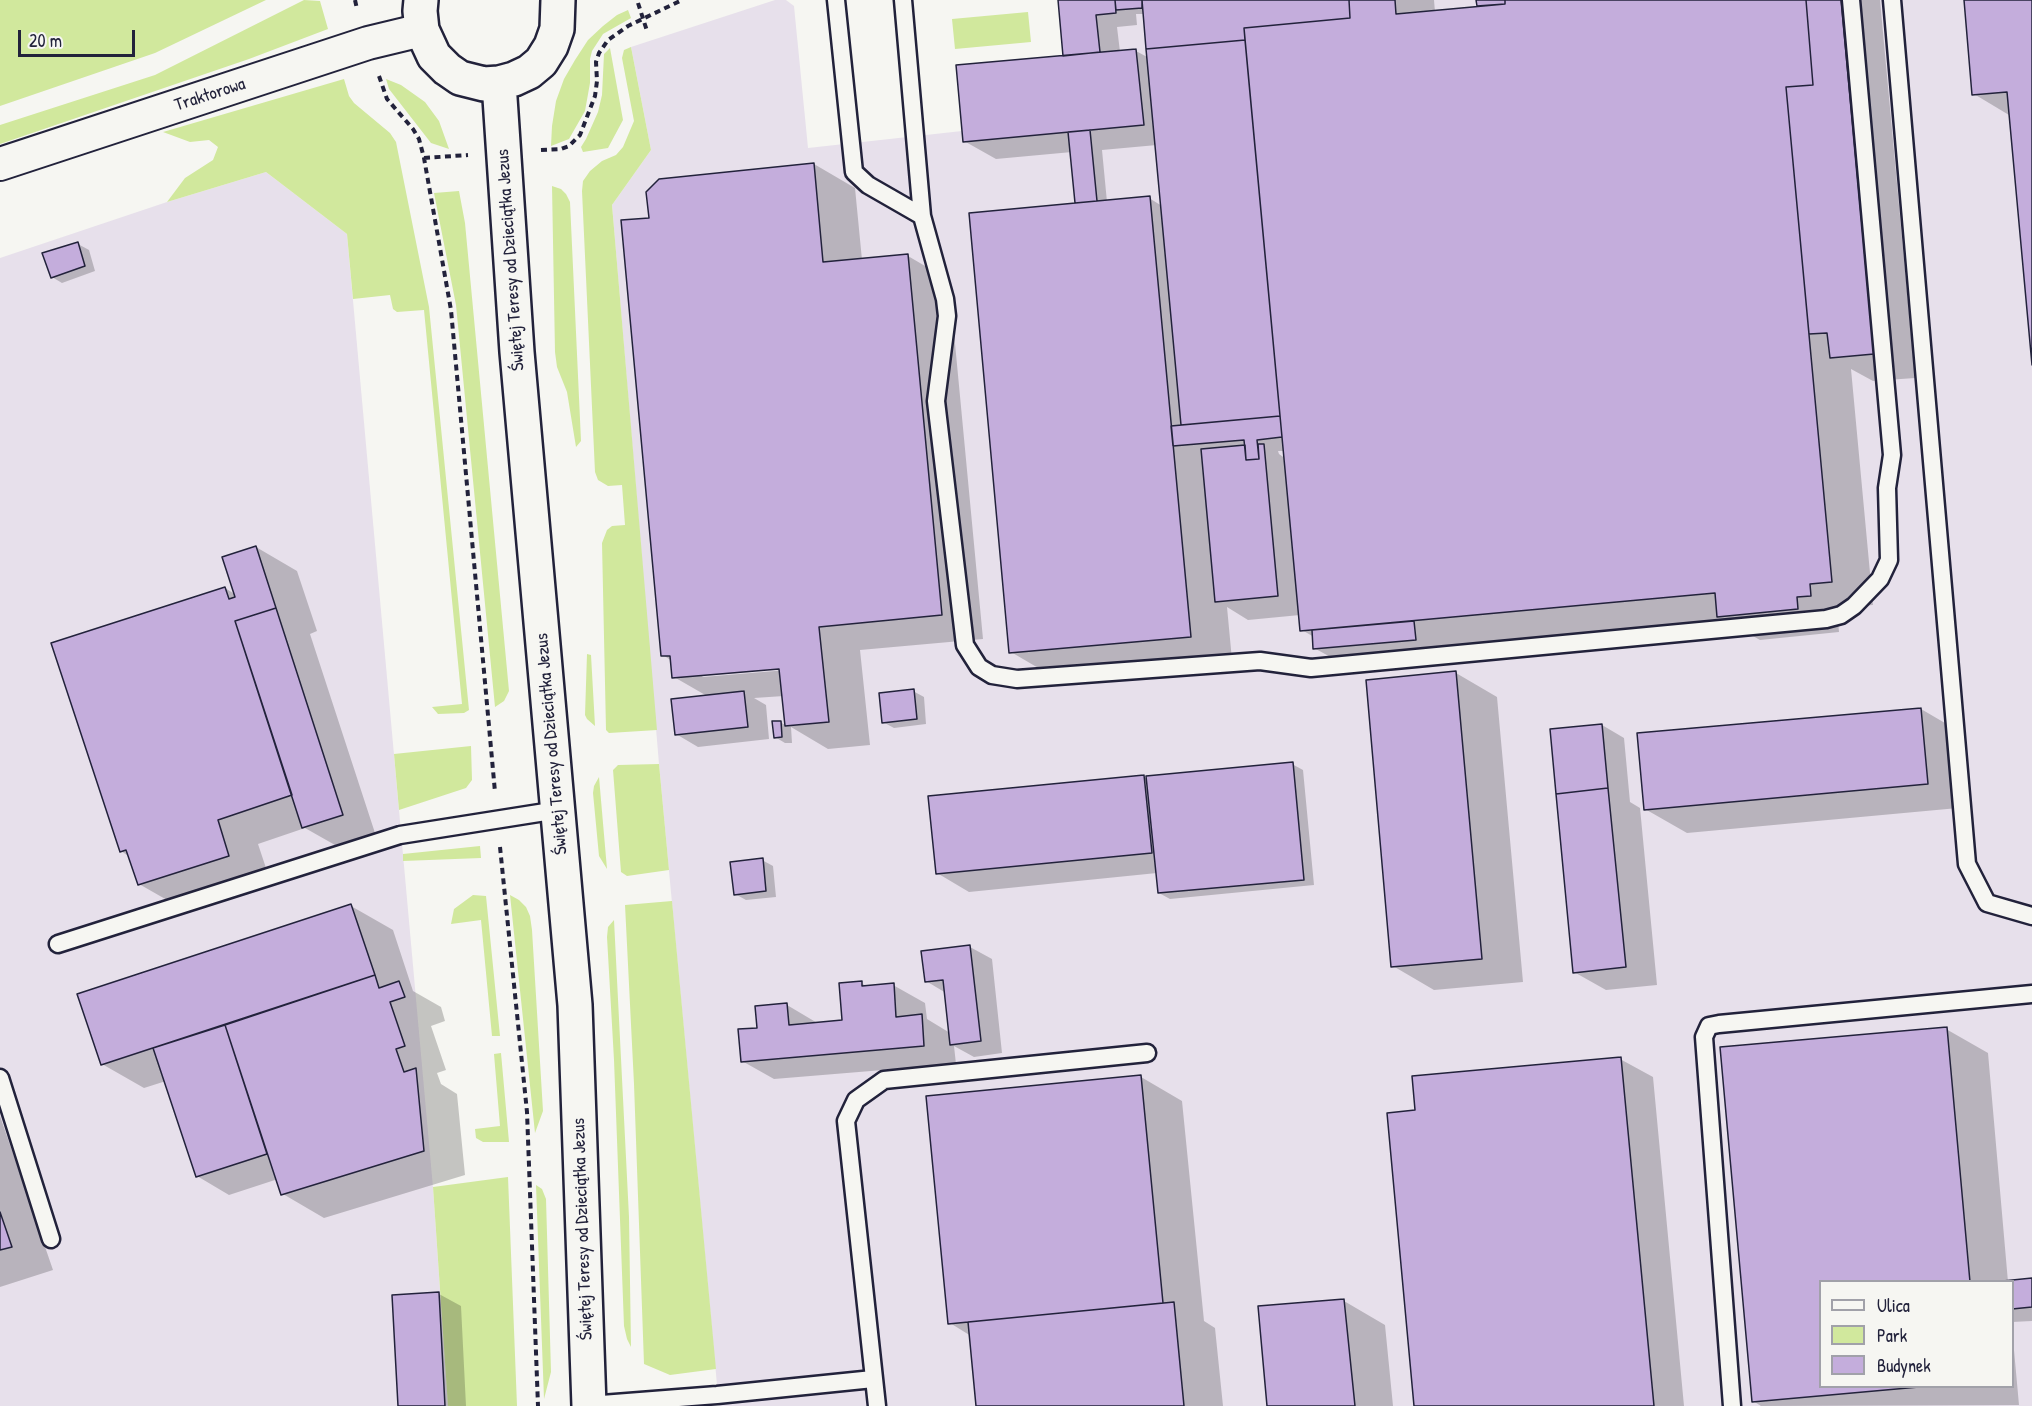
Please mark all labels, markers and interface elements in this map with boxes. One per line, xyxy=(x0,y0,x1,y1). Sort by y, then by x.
scale bar xyxy=(21,18,138,56)
text: 20 m xyxy=(29,28,62,53)
street label: Traktorowa xyxy=(172,73,248,117)
street label: Świętej Teresy od Dzieciątka Jezus xyxy=(492,148,530,372)
street label: Świętej Teresy od Dzieciątka Jezus xyxy=(532,632,572,856)
street label: Świętej Teresy od Dzieciątka Jezus xyxy=(568,1118,598,1340)
legend xyxy=(1819,1280,2014,1388)
text: Ulica xyxy=(1877,1293,1910,1318)
text: Park xyxy=(1877,1323,1907,1348)
text: Budynek xyxy=(1877,1353,1931,1378)

